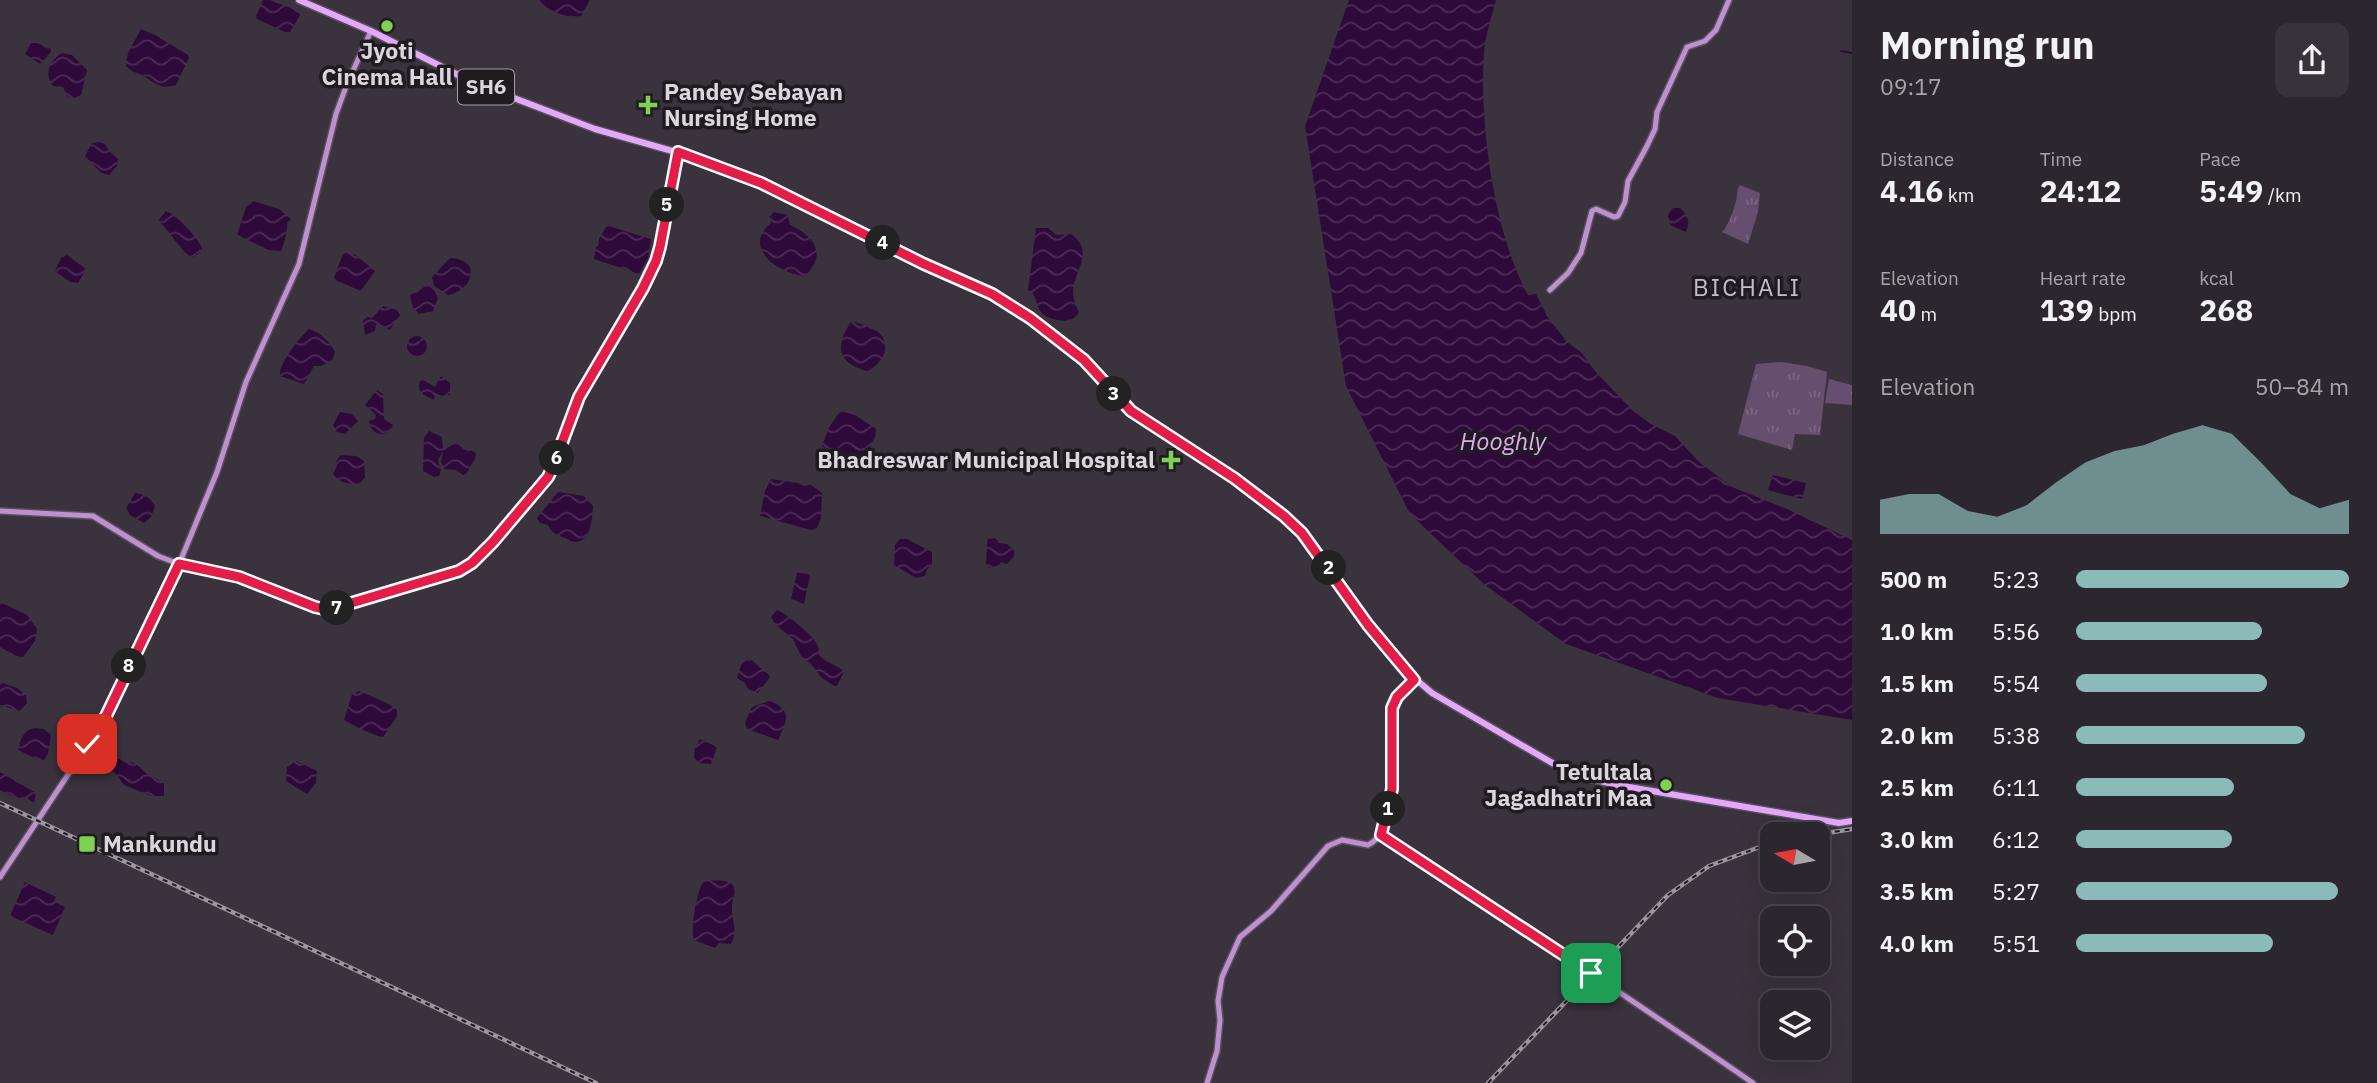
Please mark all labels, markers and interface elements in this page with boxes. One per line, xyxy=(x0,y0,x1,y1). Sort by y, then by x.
marker: Jyoti Cinema Hall xyxy=(379,18,395,34)
text: Morning run xyxy=(1880,20,2095,69)
button: share xyxy=(2275,23,2349,97)
place label: Jyoti Cinema Hall xyxy=(322,35,452,91)
road number: SH6 xyxy=(458,70,514,104)
text: 09:17 xyxy=(1880,71,1942,101)
place label: Pandey Sebayan Nursing Home xyxy=(664,76,843,132)
marker: Pandey Sebayan Nursing Home xyxy=(638,95,658,115)
text: Distance xyxy=(1880,147,1954,171)
text: Time xyxy=(2040,147,2082,171)
text: Pace xyxy=(2199,147,2241,171)
text: 4.16 xyxy=(1880,171,1943,210)
text: 24:12 xyxy=(2040,171,2122,210)
text: 5:49 xyxy=(2199,171,2263,210)
text: km xyxy=(1943,183,1974,207)
text: /km xyxy=(2263,183,2302,207)
pin: 5 xyxy=(650,188,684,222)
text: 5 xyxy=(661,192,672,216)
pin: 4 xyxy=(866,226,900,260)
text: 4 xyxy=(877,230,888,254)
text: Elevation xyxy=(1880,266,1959,290)
text: Heart rate xyxy=(2040,266,2126,290)
text: kcal xyxy=(2199,266,2234,290)
district label: BICHALI xyxy=(1693,271,1801,303)
text: 40 xyxy=(1880,290,1916,329)
text: 139 xyxy=(2040,290,2094,329)
text: 268 xyxy=(2199,290,2253,329)
text: m xyxy=(1916,302,1937,326)
text: bpm xyxy=(2094,302,2137,326)
text: Elevation xyxy=(1880,371,1975,401)
text: 50–84 m xyxy=(2255,371,2349,401)
pin: 3 xyxy=(1096,376,1132,412)
text: 3 xyxy=(1108,381,1119,405)
water label: Hooghly xyxy=(1460,425,1548,457)
pin: 6 xyxy=(540,440,574,476)
place label: Bhadreswar Municipal Hospital xyxy=(817,444,1155,474)
text: 6 xyxy=(551,445,562,469)
marker: Bhadreswar Municipal Hospital xyxy=(1161,450,1181,470)
pin: 2 xyxy=(1312,550,1346,586)
text: 2 xyxy=(1323,555,1334,579)
text: 500 m xyxy=(1880,564,1947,594)
text: 5:23 xyxy=(1992,564,2040,594)
pin: 7 xyxy=(320,590,354,626)
text: 7 xyxy=(331,595,342,619)
text: 1.0 km xyxy=(1880,616,1954,646)
text: 5:56 xyxy=(1992,616,2040,646)
pin: 8 xyxy=(111,648,146,684)
text: 8 xyxy=(123,653,134,677)
text: 1.5 km xyxy=(1880,668,1954,698)
text: 5:54 xyxy=(1992,668,2040,698)
pin xyxy=(57,714,117,774)
text: 2.0 km xyxy=(1880,720,1954,750)
text: 5:38 xyxy=(1992,720,2040,750)
icon: check xyxy=(68,725,106,763)
place label: Tetultala Jagadhatri Maa xyxy=(1485,756,1652,812)
text: 2.5 km xyxy=(1880,772,1954,802)
text: 6:11 xyxy=(1992,772,2040,802)
marker: Tetultala Jagadhatri Maa xyxy=(1658,777,1674,793)
pin: 1 xyxy=(1370,792,1406,826)
text: 1 xyxy=(1382,796,1393,820)
north arrow xyxy=(1760,822,1830,892)
map controls xyxy=(1760,822,1830,1060)
text: 3.0 km xyxy=(1880,824,1954,854)
text: 6:12 xyxy=(1992,824,2040,854)
place label: Mankundu xyxy=(103,828,217,858)
marker: Mankundu xyxy=(77,834,97,854)
text: 3.5 km xyxy=(1880,876,1954,906)
text: 5:27 xyxy=(1992,876,2040,906)
button: locate xyxy=(1760,906,1830,976)
text: 4.0 km xyxy=(1880,928,1954,958)
text: 5:51 xyxy=(1992,928,2040,958)
pin xyxy=(1561,943,1621,1003)
icon: arrive xyxy=(1572,954,1610,992)
button: layers xyxy=(1760,990,1830,1060)

